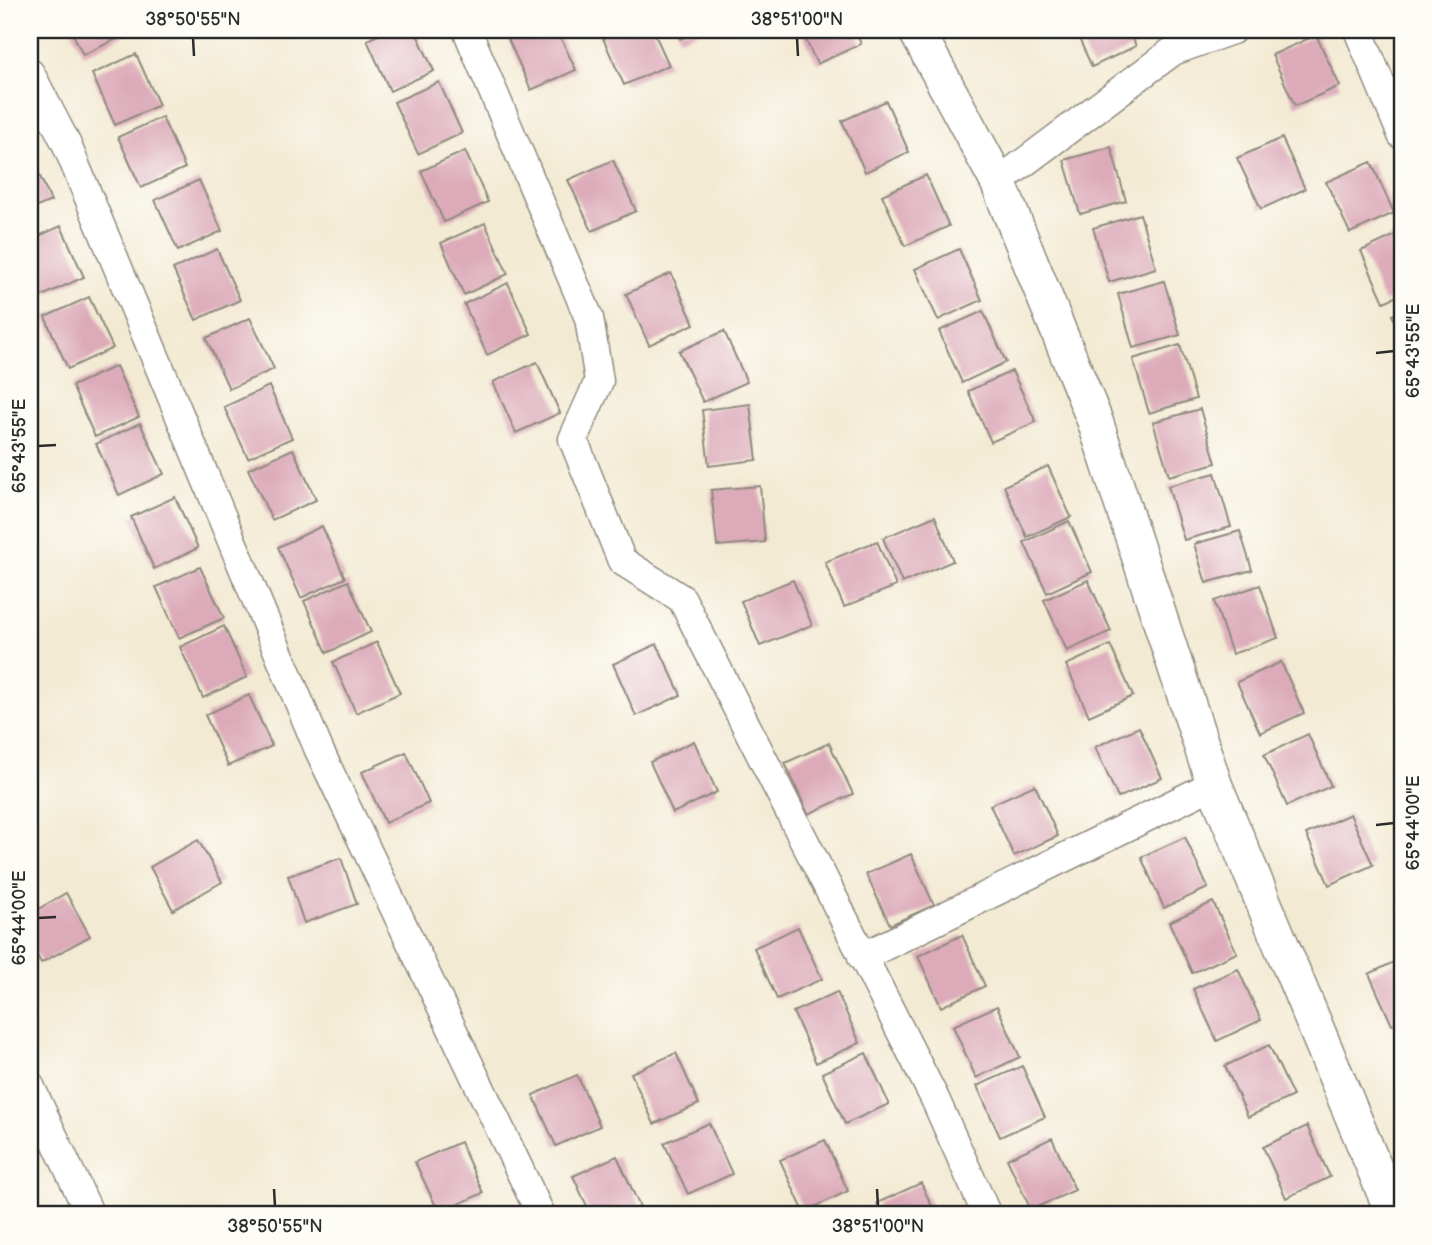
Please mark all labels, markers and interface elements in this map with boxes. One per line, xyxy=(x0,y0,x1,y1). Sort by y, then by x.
text: 38°50'55"N xyxy=(145,9,241,30)
text: 38°51'00"N xyxy=(751,9,843,30)
text: 65°43'55"E xyxy=(1403,304,1424,398)
text: 65°43'55"E xyxy=(9,399,30,493)
text: 65°44'00"E xyxy=(1403,775,1424,871)
text: 65°44'00"E xyxy=(9,870,30,966)
text: 38°50'55"N xyxy=(227,1216,323,1237)
text: 38°51'00"N xyxy=(832,1216,924,1237)

